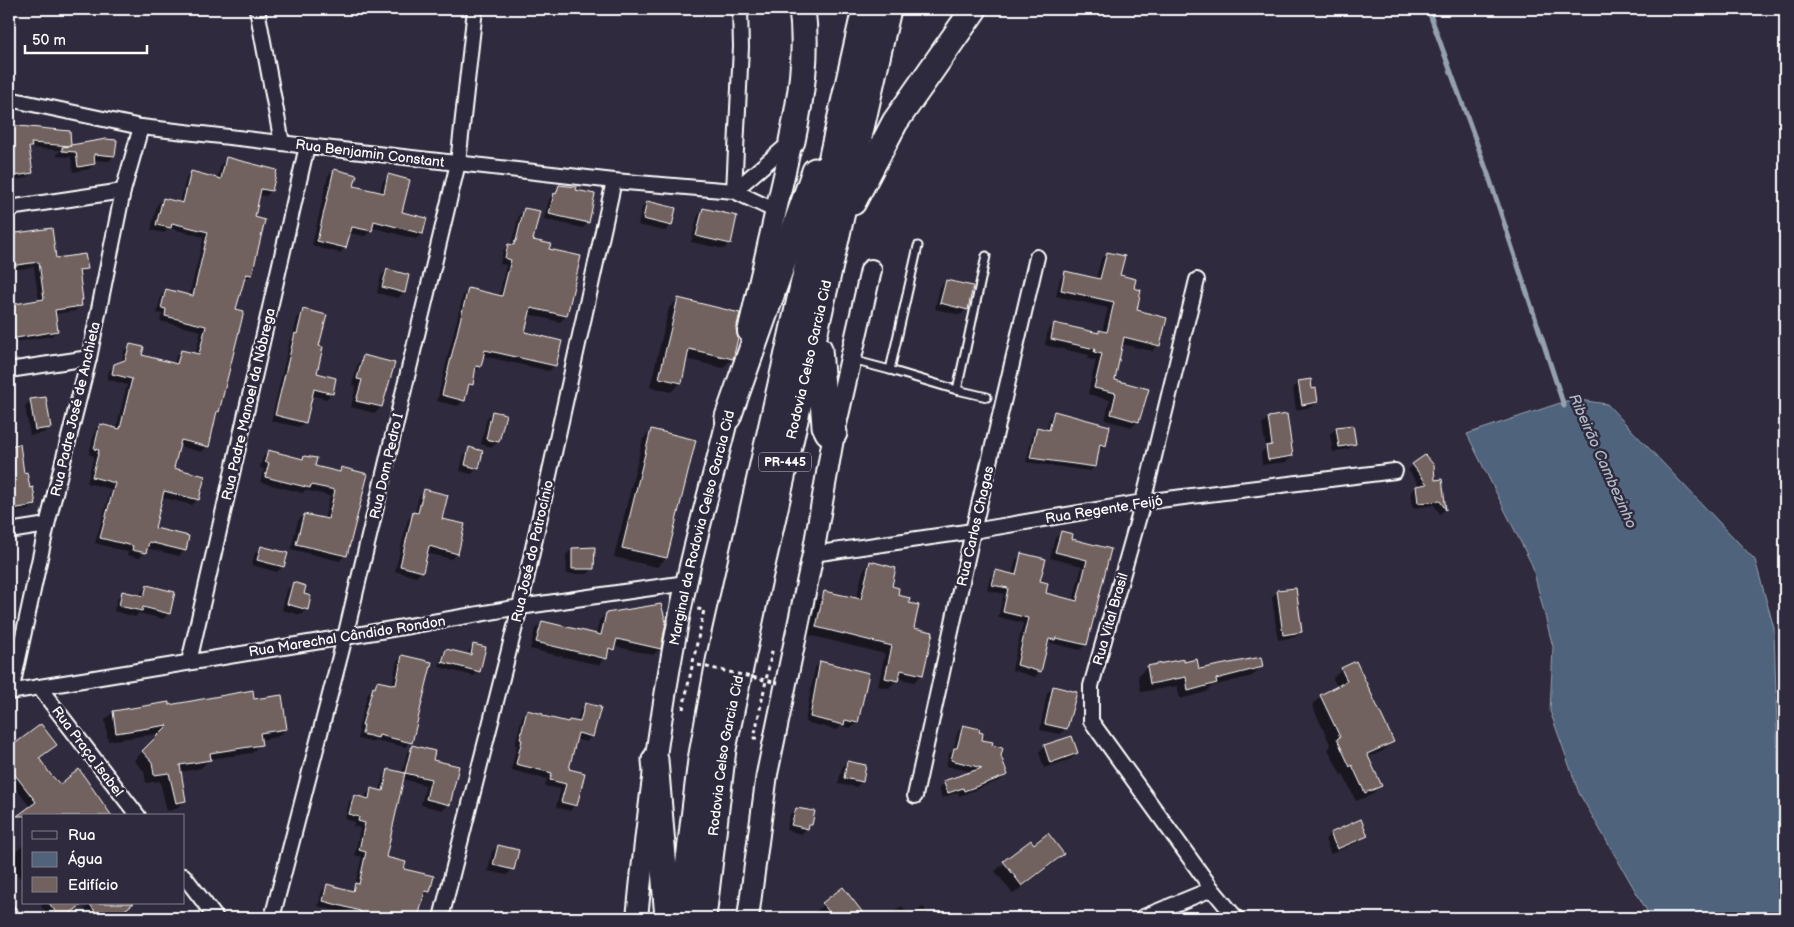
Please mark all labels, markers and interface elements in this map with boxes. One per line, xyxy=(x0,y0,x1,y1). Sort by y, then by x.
scale bar xyxy=(25,22,148,54)
text: 50 m xyxy=(32,31,66,50)
street label: Rua Benjamin Constant xyxy=(295,136,446,171)
street label: Rodovia Celso Garcia Cid xyxy=(783,278,835,441)
street label: Rua Padre Manoel da Nóbrega xyxy=(218,306,279,502)
street label: Rua Padre José de Anchieta xyxy=(47,320,104,498)
water label: Ribeirão Cambezinho xyxy=(1564,391,1641,532)
street label: Marginal da Rodovia Celso Garcia Cid xyxy=(666,409,738,647)
street label: Rua Dom Pedro I xyxy=(366,411,407,521)
road number: PR-445 xyxy=(759,452,811,472)
street label: Rua Carlos Chagas xyxy=(953,464,998,588)
street label: Rua José do Patrocínio xyxy=(508,478,557,624)
street label: Rua Regente Feijó xyxy=(1044,492,1164,527)
street label: Rua Vital Brasil xyxy=(1089,571,1132,667)
street label: Rua Marechal Cândido Rondon xyxy=(247,613,447,660)
street label: Rodovia Celso Garcia Cid xyxy=(705,674,747,837)
street label: Rua Praça Isabel xyxy=(48,703,127,800)
legend xyxy=(22,814,185,904)
text: Rua xyxy=(68,826,96,845)
text: Água xyxy=(68,850,103,869)
text: Edifício xyxy=(68,876,118,895)

